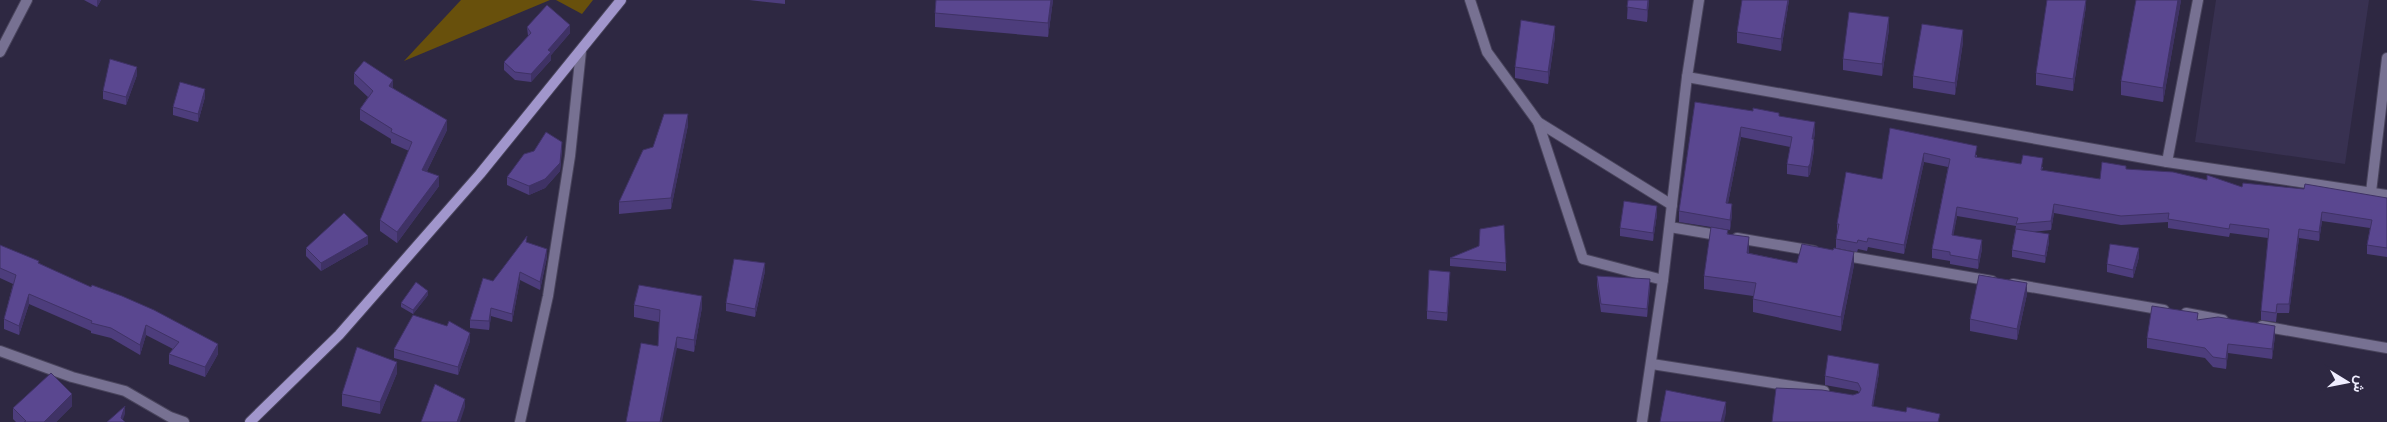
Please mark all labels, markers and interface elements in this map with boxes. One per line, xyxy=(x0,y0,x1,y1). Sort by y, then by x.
north arrow xyxy=(2322,357,2372,407)
text: ش xyxy=(2349,374,2370,394)

